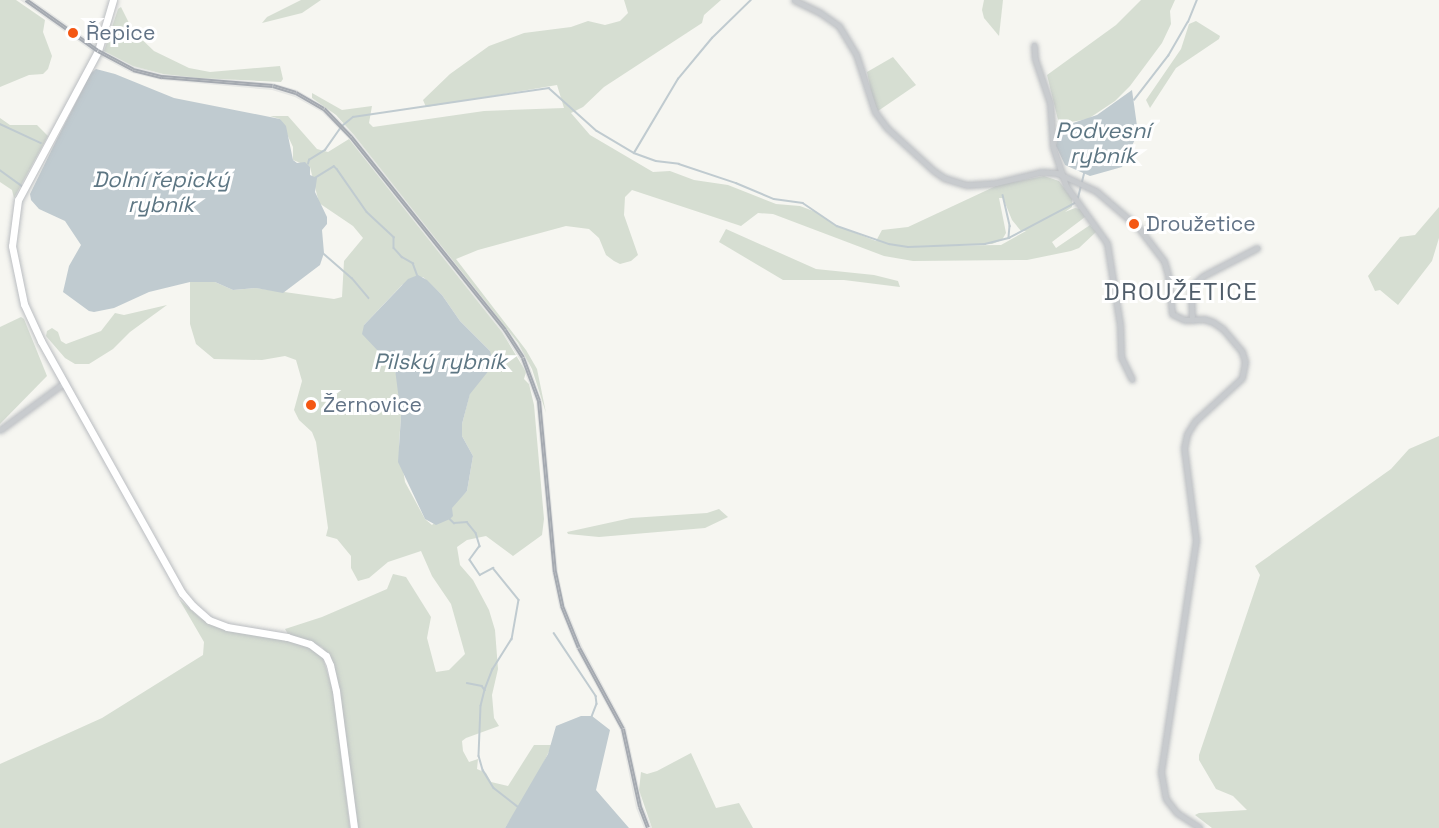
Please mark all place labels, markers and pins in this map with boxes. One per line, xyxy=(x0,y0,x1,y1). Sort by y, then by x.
place label: Řepice xyxy=(86,20,155,46)
marker: Řepice xyxy=(64,24,82,42)
place label: Droužetice xyxy=(1146,211,1256,237)
marker: Droužetice xyxy=(1127,217,1141,231)
place label: Žernovice xyxy=(323,392,422,418)
marker: Žernovice xyxy=(304,398,318,412)

